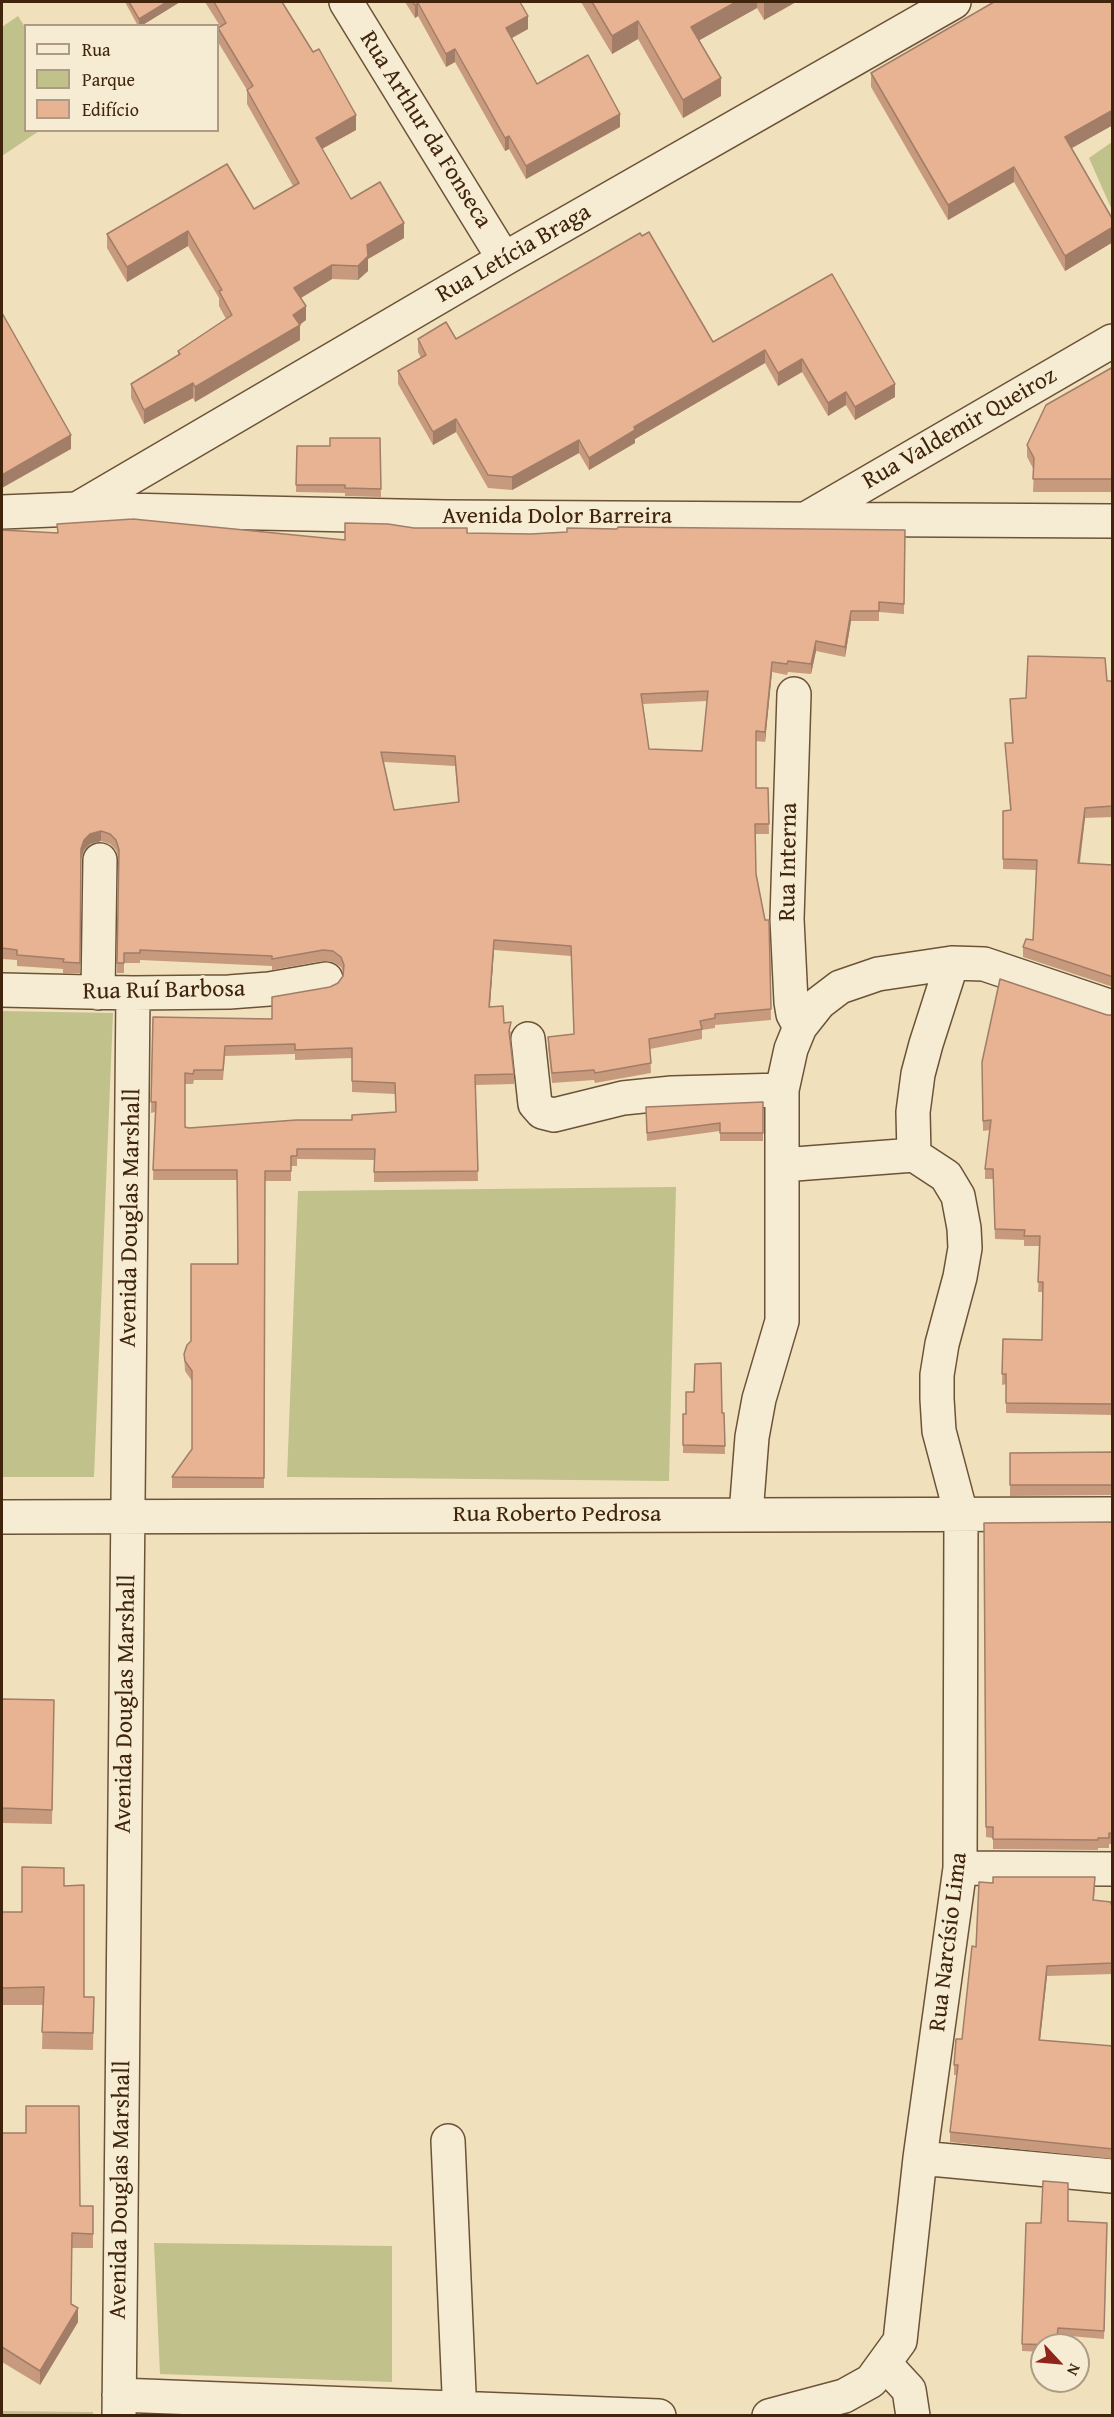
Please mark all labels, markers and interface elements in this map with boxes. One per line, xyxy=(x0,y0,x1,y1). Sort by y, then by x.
legend xyxy=(24,24,219,132)
street label: Rua Arthur da Fonseca xyxy=(353,26,497,234)
text: Rua xyxy=(82,36,111,63)
text: Parque xyxy=(82,66,135,93)
text: Edifício xyxy=(82,96,139,123)
street label: Rua Letícia Braga xyxy=(432,198,596,310)
street label: Rua Valdemir Queiroz xyxy=(858,362,1062,496)
street label: Avenida Dolor Barreira xyxy=(442,503,672,531)
street label: Rua Interna xyxy=(774,802,804,922)
street label: Rua Ruí Barbosa xyxy=(82,975,246,1007)
street label: Avenida Douglas Marshall xyxy=(114,1088,148,1348)
street label: Rua Roberto Pedrosa xyxy=(453,1501,661,1529)
street label: Avenida Douglas Marshall xyxy=(109,1574,143,1834)
street label: Rua Narcísio Lima xyxy=(924,1851,974,2033)
street label: Avenida Douglas Marshall xyxy=(104,2060,138,2320)
north arrow xyxy=(1030,2333,1090,2393)
text: N xyxy=(1061,2360,1088,2380)

